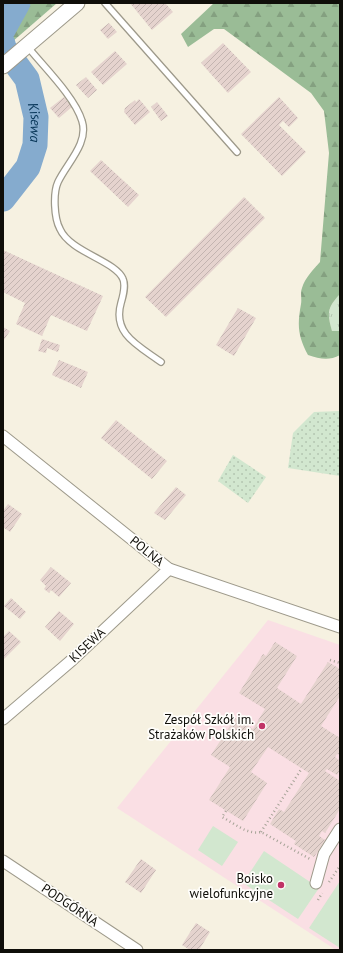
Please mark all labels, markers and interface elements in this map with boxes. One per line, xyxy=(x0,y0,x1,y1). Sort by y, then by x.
water label: Kisewa xyxy=(24,101,45,143)
street label: POLNA xyxy=(126,532,168,570)
street label: KISEWA xyxy=(65,624,109,666)
place label: Zespół Szkół im. Strażaków Polskich xyxy=(148,711,254,743)
marker: Zespół Szkół im. Strażaków Polskich xyxy=(257,721,267,731)
place label: Boisko wielofunkcyjne xyxy=(189,870,273,902)
street label: PODGÓRNA xyxy=(38,880,102,931)
marker: Boisko wielofunkcyjne xyxy=(276,880,286,890)

